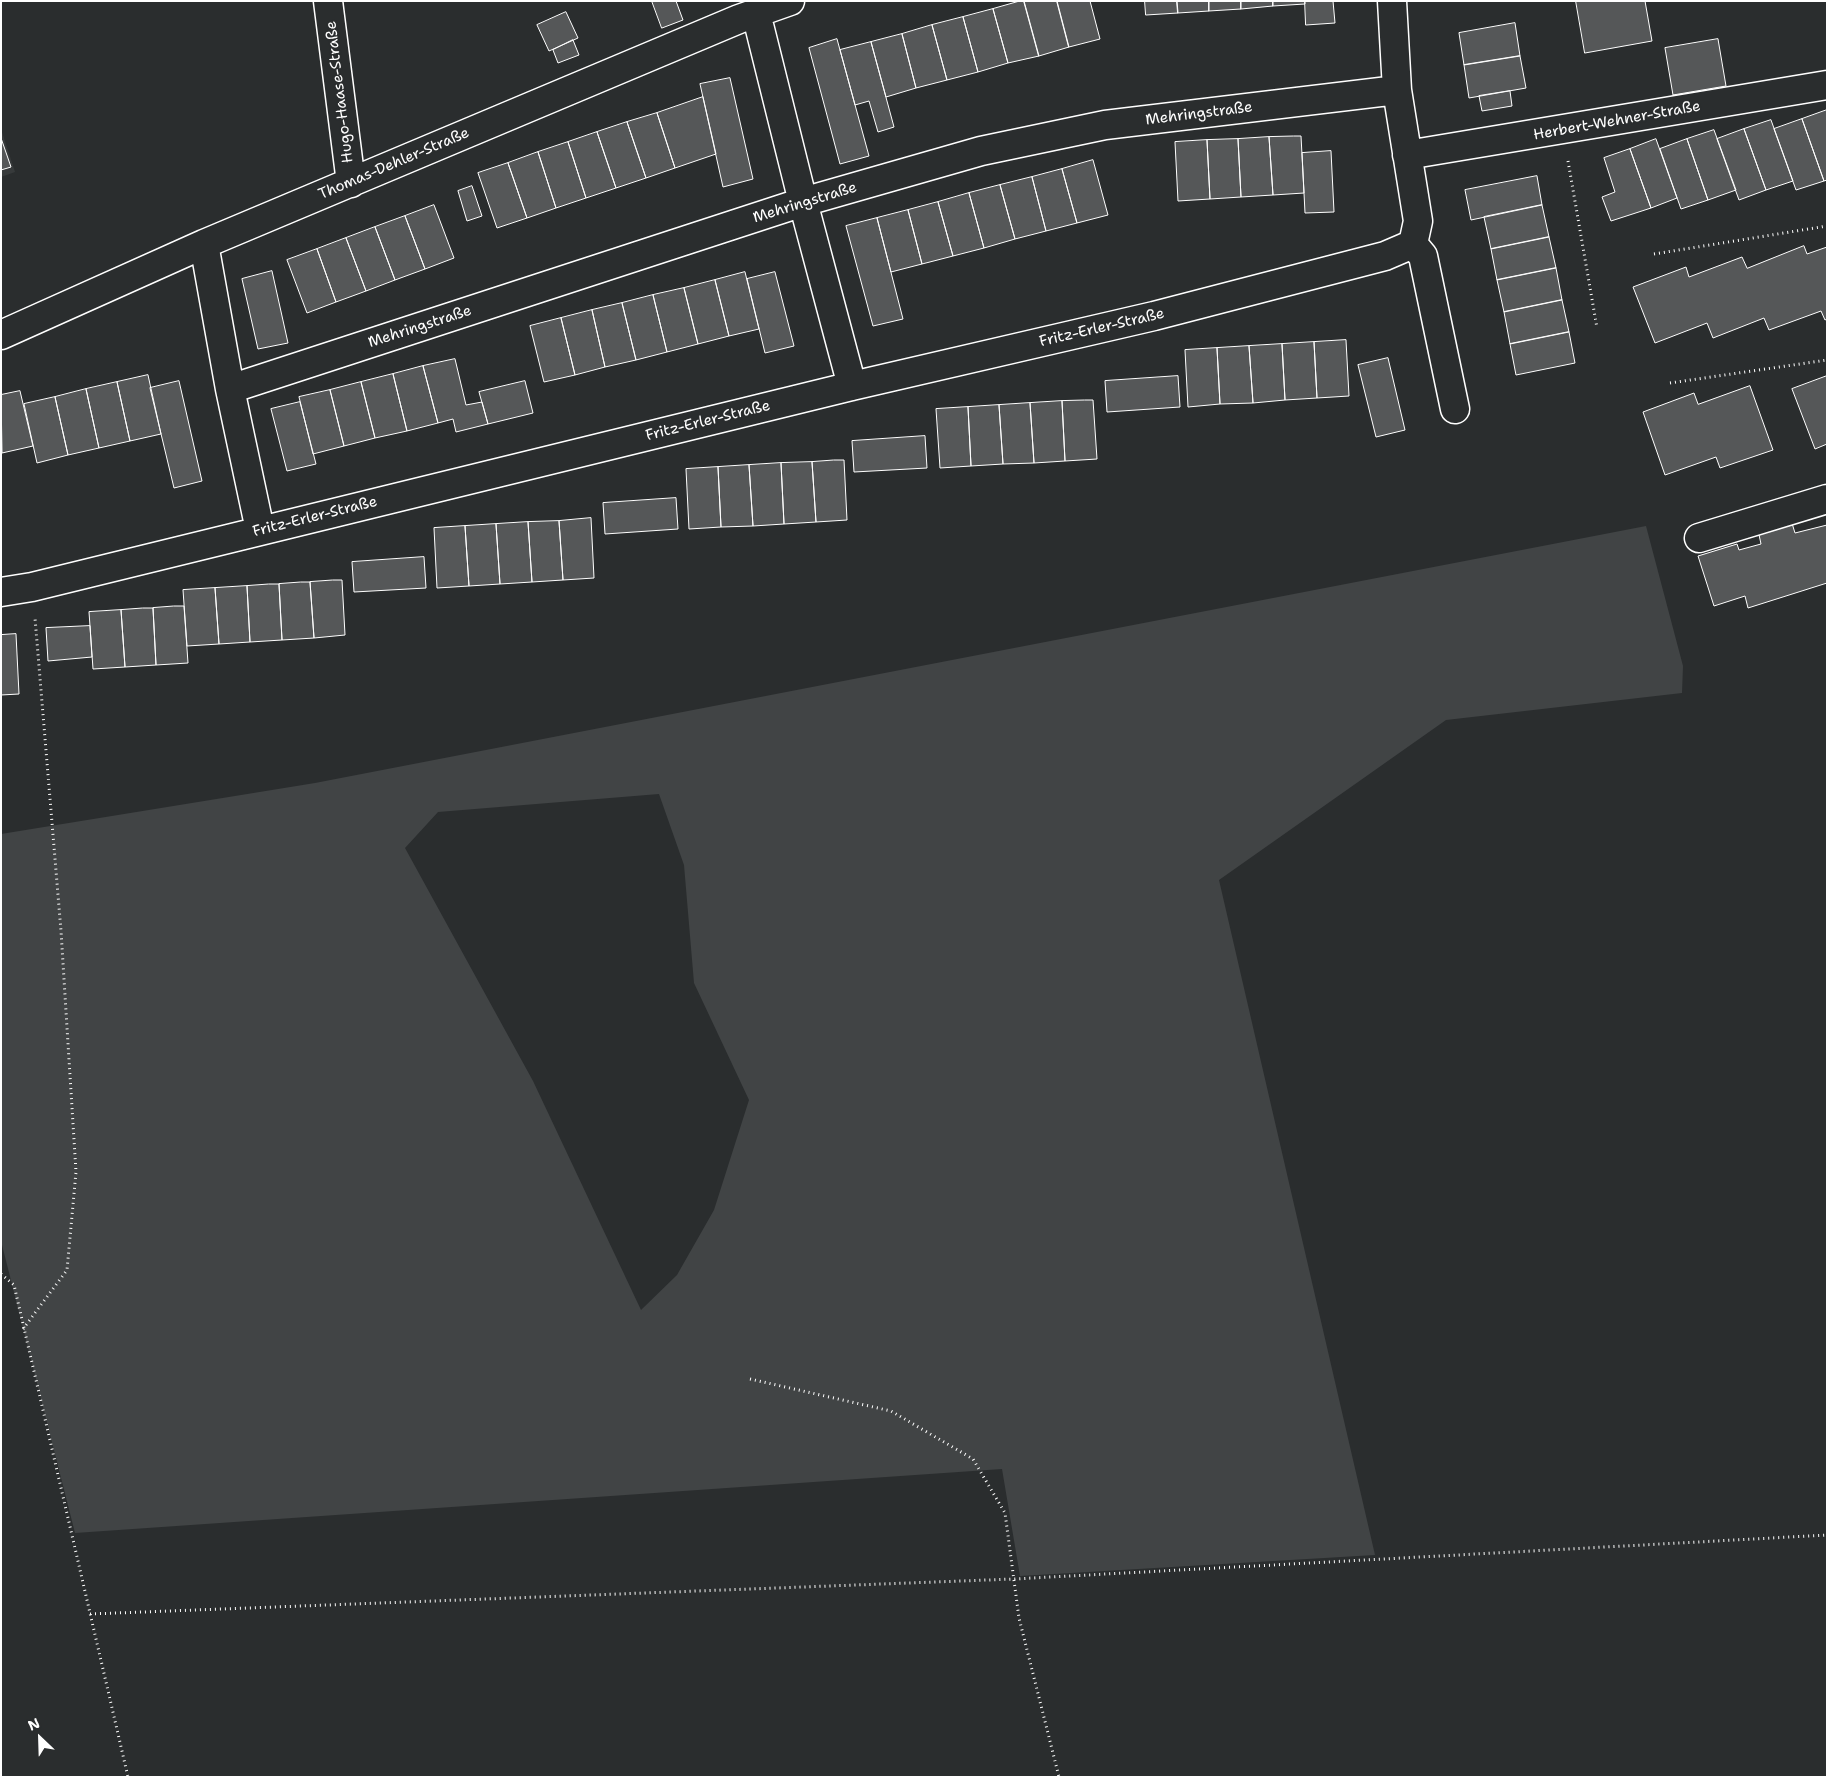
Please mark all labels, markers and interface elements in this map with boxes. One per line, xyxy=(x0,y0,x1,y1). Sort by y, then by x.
street label: Hugo-Haase-Straße xyxy=(322,20,358,164)
street label: Herbert-Wehner-Straße xyxy=(1532,97,1702,145)
street label: Mehringstraße xyxy=(1144,99,1254,129)
street label: Thomas-Dehler-Straße xyxy=(316,124,472,204)
street label: Mehringstraße xyxy=(751,179,859,227)
street label: Mehringstraße xyxy=(366,302,474,352)
street label: Fritz-Erler-Straße xyxy=(1038,305,1166,351)
street label: Fritz-Erler-Straße xyxy=(644,397,772,445)
street label: Fritz-Erler-Straße xyxy=(251,493,379,541)
north arrow xyxy=(15,1713,65,1763)
text: N xyxy=(25,1714,43,1735)

